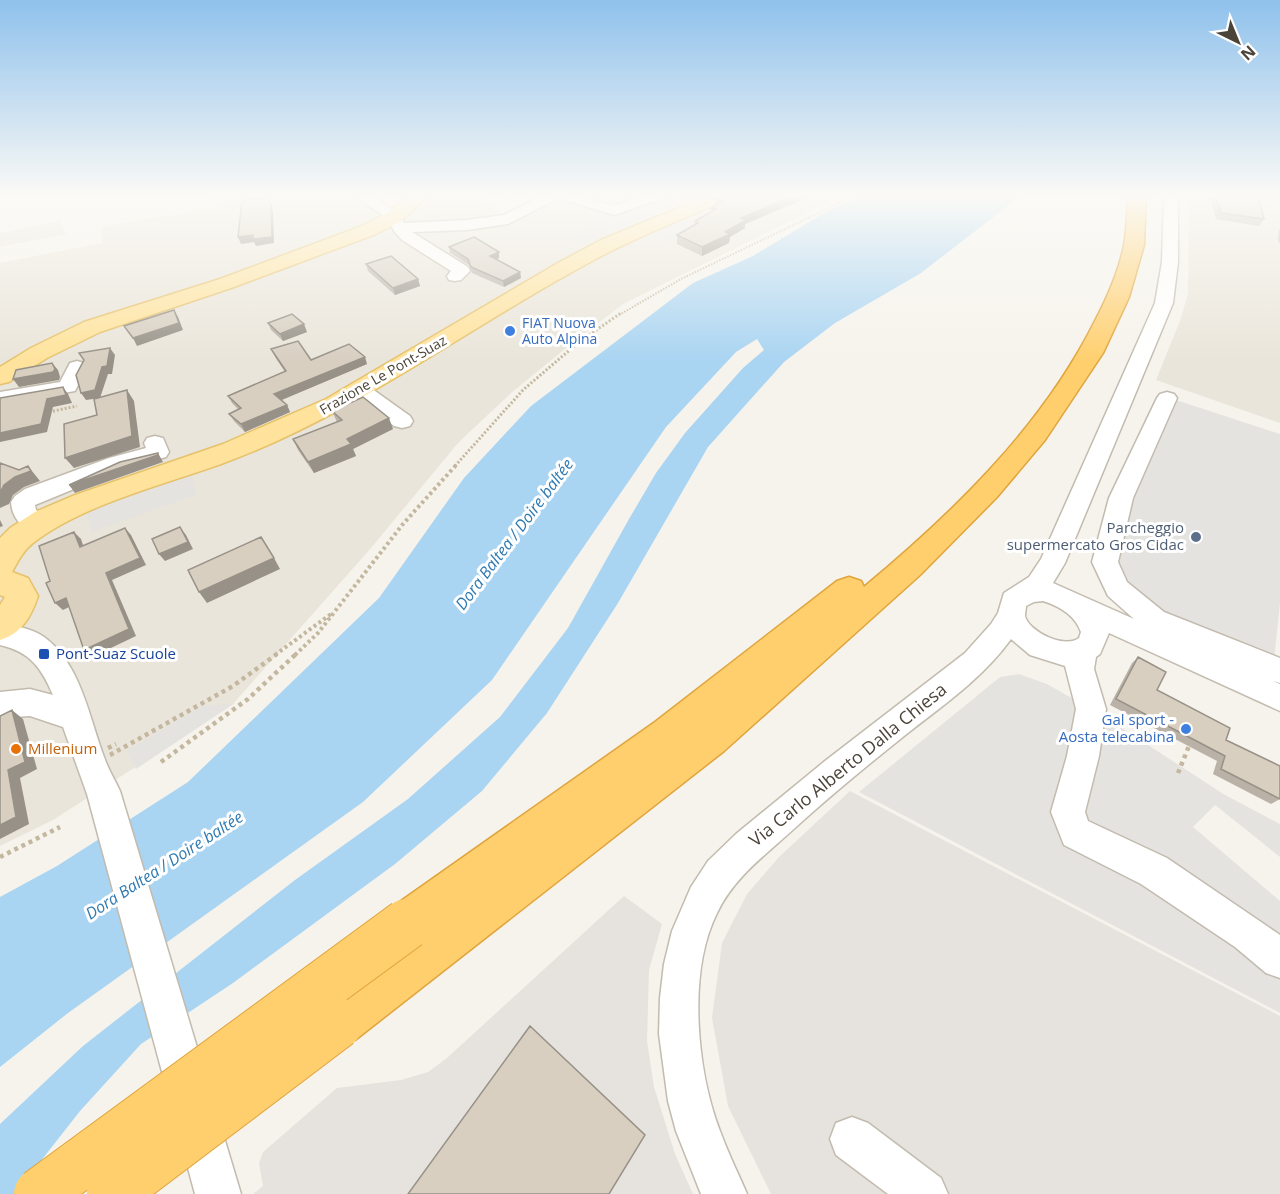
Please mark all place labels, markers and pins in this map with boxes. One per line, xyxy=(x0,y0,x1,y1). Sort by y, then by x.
place label: FIAT Nuova Auto Alpina xyxy=(522,313,597,348)
marker: FIAT Nuova Auto Alpina xyxy=(503,324,517,338)
place label: Parcheggio supermercato Gros Cidac xyxy=(1007,517,1184,554)
marker: Parcheggio supermercato Gros Cidac xyxy=(1189,530,1203,544)
place label: Pont-Suaz Scuole xyxy=(56,643,176,663)
marker: Pont-Suaz Scuole xyxy=(37,647,51,661)
place label: Gal sport - Aosta telecabina xyxy=(1059,709,1174,746)
marker: Gal sport - Aosta telecabina xyxy=(1179,722,1193,736)
place label: Millenium xyxy=(28,738,97,758)
marker: Millenium xyxy=(9,742,23,756)

